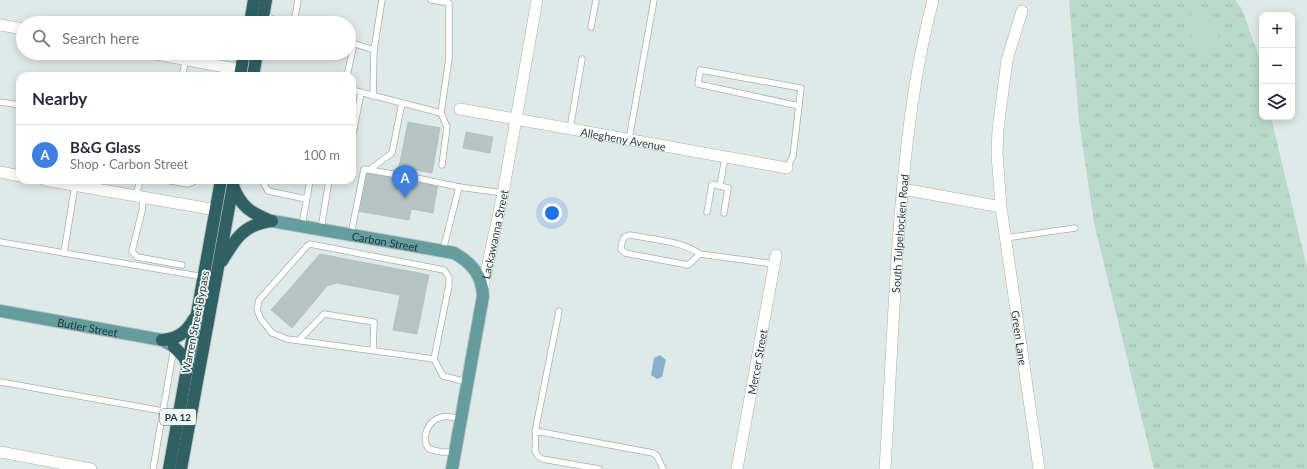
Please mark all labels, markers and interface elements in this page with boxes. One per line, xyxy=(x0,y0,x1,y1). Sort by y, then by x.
map controls xyxy=(1259,12,1295,120)
button: + xyxy=(1259,12,1295,48)
search box xyxy=(16,16,356,60)
icon: search xyxy=(30,27,52,49)
text: Search here xyxy=(62,29,139,47)
button: − xyxy=(1259,48,1295,84)
button: layers xyxy=(1259,84,1295,120)
text: Nearby xyxy=(32,88,87,109)
street label: Allegheny Avenue xyxy=(580,124,667,153)
text: B&G Glass xyxy=(70,138,141,156)
text: A xyxy=(40,147,50,163)
text: 100 m xyxy=(303,147,340,163)
text: Shop · Carbon Street xyxy=(70,156,188,172)
pin: A xyxy=(392,165,418,198)
street label: South Tulpehocken Road xyxy=(888,173,910,293)
street label: Lackawanna Street xyxy=(478,188,510,280)
your location xyxy=(542,203,562,223)
street label: Carbon Street xyxy=(351,229,420,253)
street label: Warren Street Bypass xyxy=(179,269,211,374)
street label: Green Lane xyxy=(1010,309,1030,366)
street label: Butler Street xyxy=(56,315,119,338)
street label: Mercer Street xyxy=(744,328,769,396)
road number: PA 12 xyxy=(160,409,196,425)

